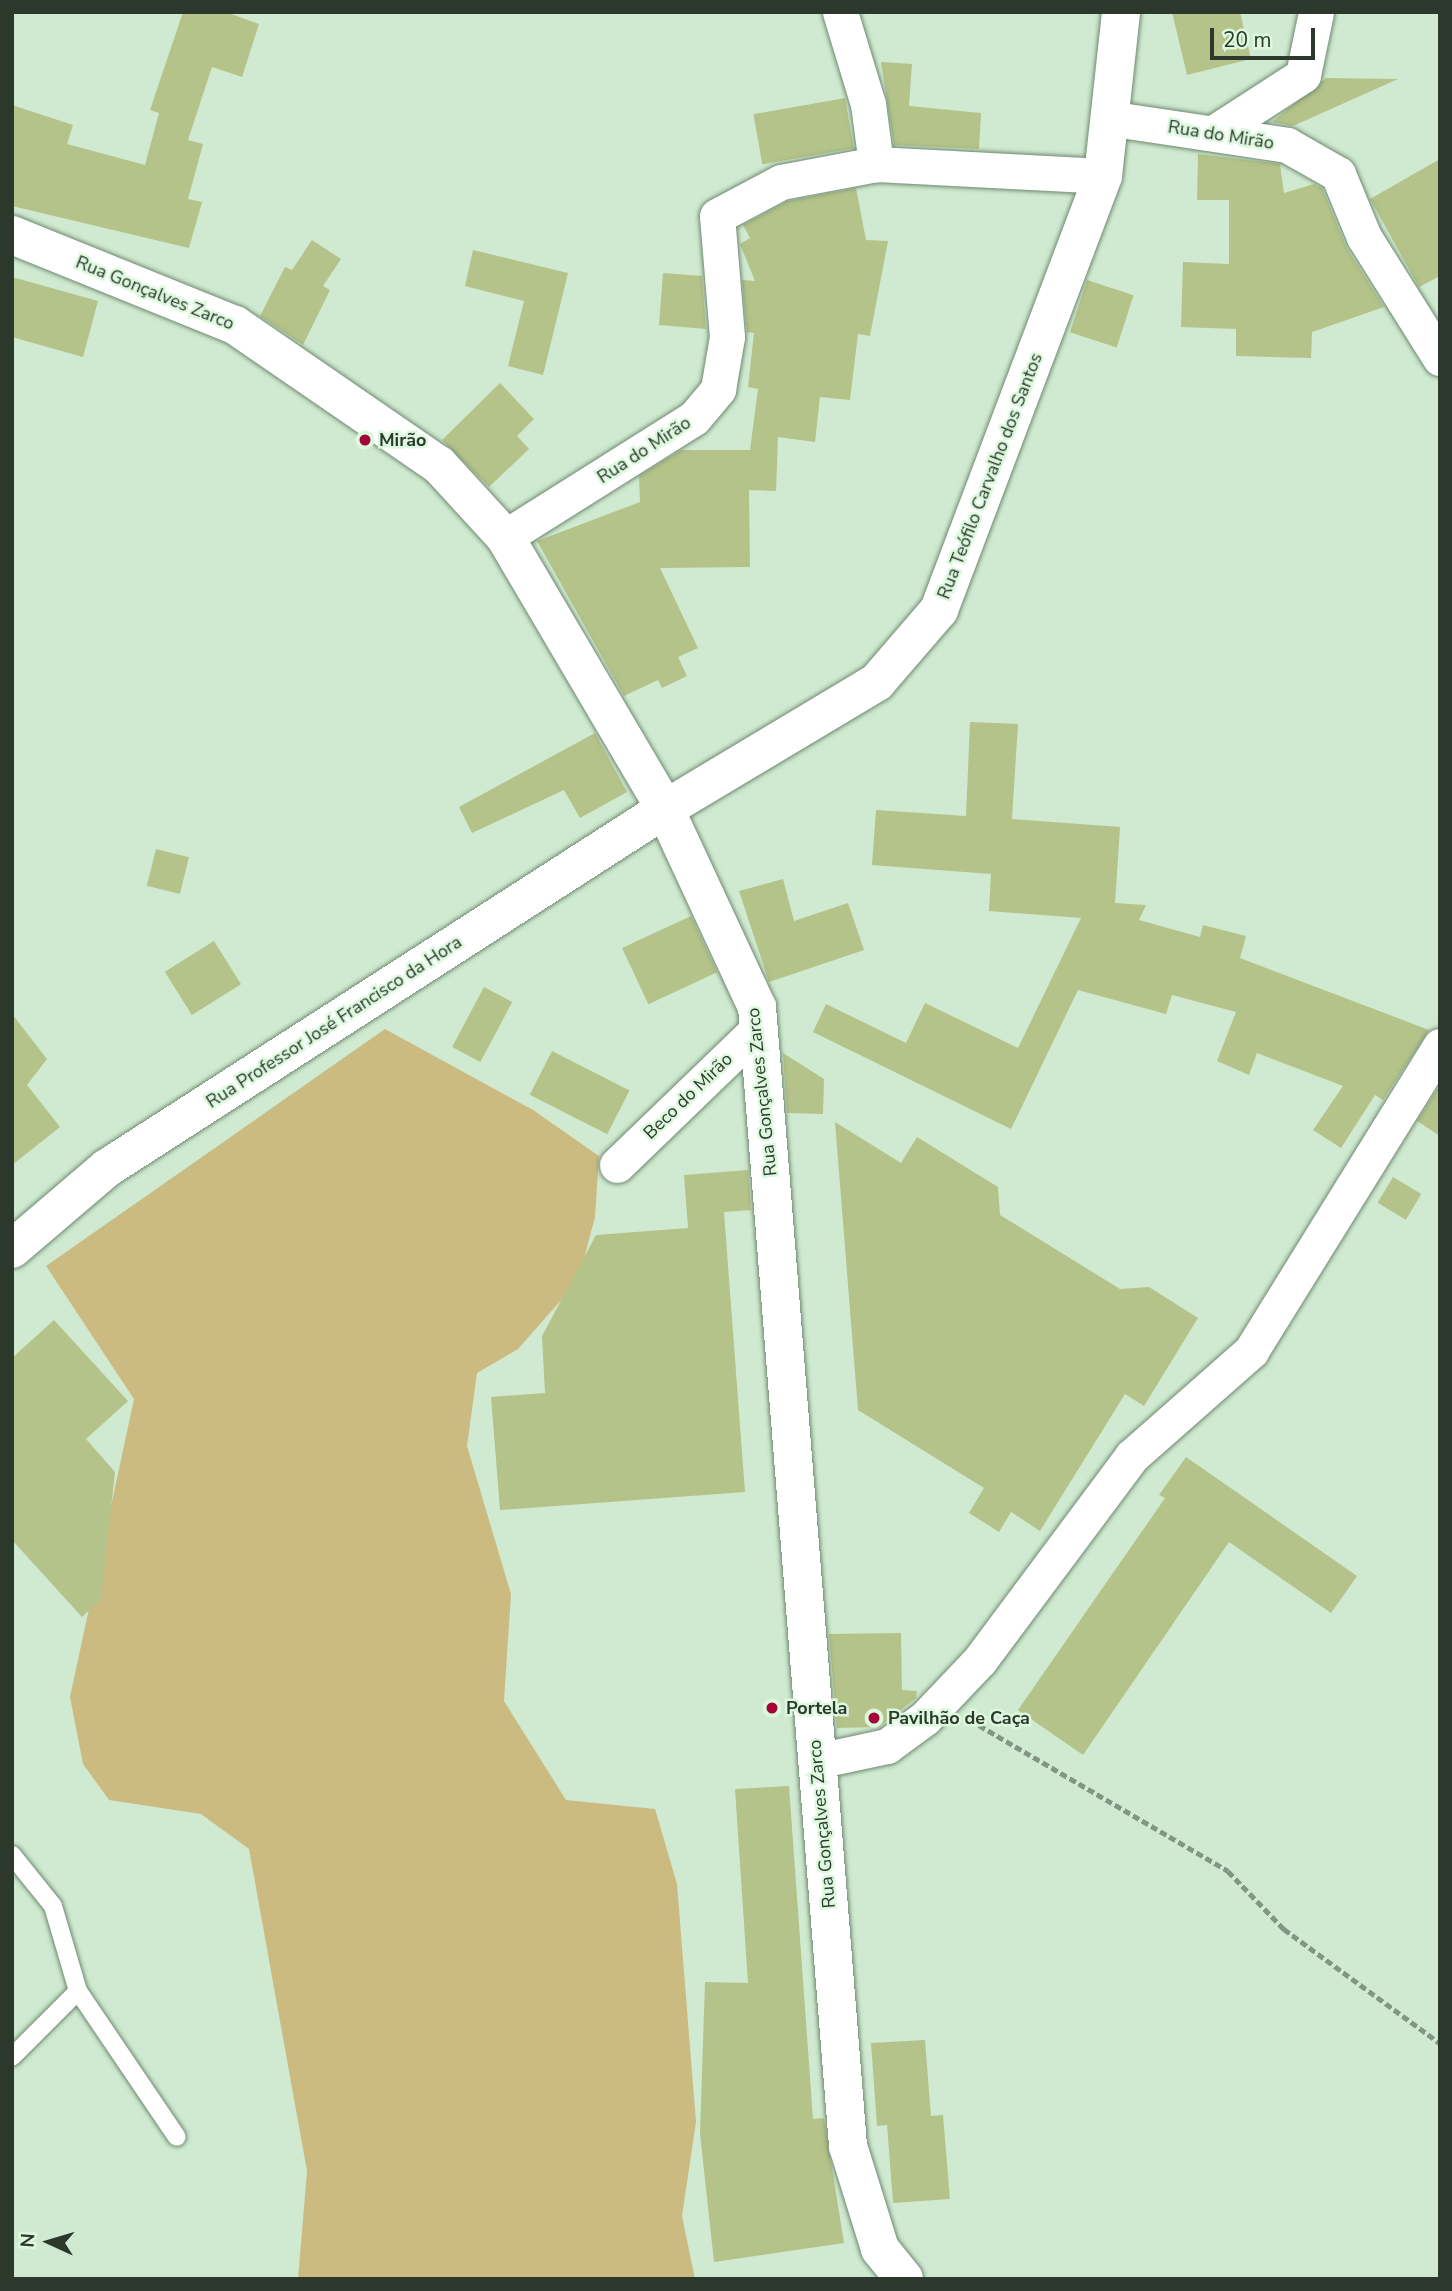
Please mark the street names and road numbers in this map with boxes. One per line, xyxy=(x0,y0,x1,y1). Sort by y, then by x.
street label: Rua do Mirão xyxy=(1167,116,1275,154)
street label: Rua Gonçalves Zarco xyxy=(73,251,237,335)
street label: Rua Teófilo Carvalho dos Santos xyxy=(933,350,1047,602)
street label: Rua do Mirão xyxy=(593,412,695,488)
street label: Rua Professor José Francisco da Hora xyxy=(202,931,466,1113)
street label: Rua Gonçalves Zarco xyxy=(742,1007,782,1177)
street label: Beco do Mirão xyxy=(639,1048,737,1144)
street label: Rua Gonçalves Zarco xyxy=(804,1739,840,1909)

